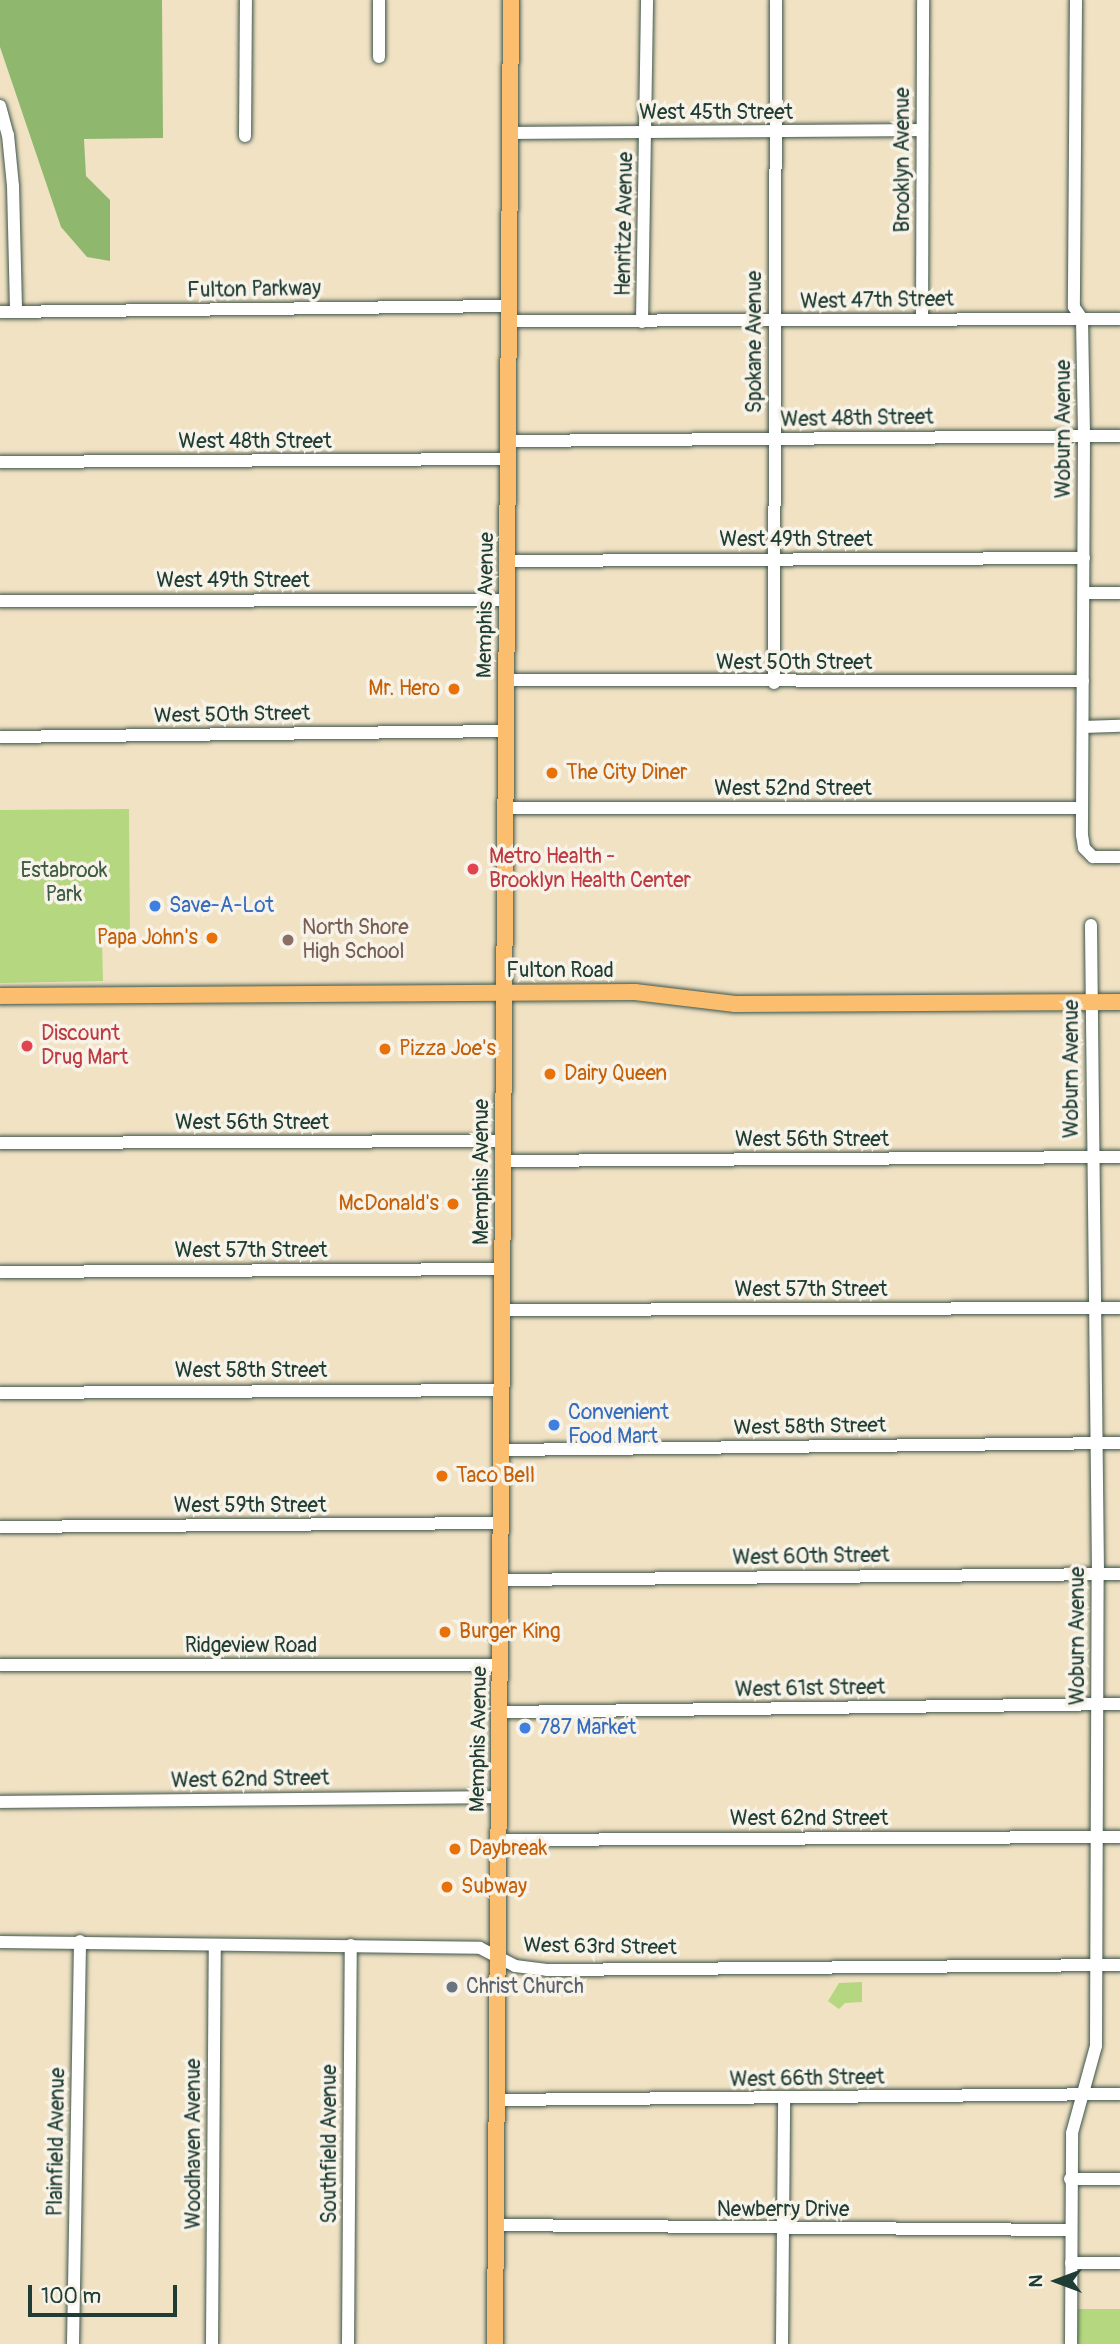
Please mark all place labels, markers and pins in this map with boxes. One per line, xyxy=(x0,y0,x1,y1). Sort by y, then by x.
place label: Mr. Hero xyxy=(368,676,440,702)
marker: Mr. Hero xyxy=(446,681,462,697)
place label: The City Diner xyxy=(566,760,688,786)
marker: The City Diner xyxy=(544,765,560,781)
place label: Metro Health - Brooklyn Health Center xyxy=(489,844,691,894)
marker: Metro Health - Brooklyn Health Center xyxy=(463,859,483,879)
place label: Save-A-Lot xyxy=(169,893,274,919)
marker: Save-A-Lot xyxy=(147,898,163,914)
place label: North Shore High School xyxy=(302,915,409,965)
place label: Papa John's xyxy=(97,925,198,951)
marker: Papa John's xyxy=(204,930,220,946)
marker: North Shore High School xyxy=(280,932,296,948)
place label: Discount Drug Mart xyxy=(41,1021,128,1071)
place label: Pizza Joe's xyxy=(399,1036,496,1062)
marker: Discount Drug Mart xyxy=(19,1038,35,1054)
marker: Pizza Joe's xyxy=(377,1041,393,1057)
place label: Dairy Queen xyxy=(564,1061,667,1087)
marker: Dairy Queen xyxy=(542,1066,558,1082)
place label: McDonald's xyxy=(338,1191,439,1217)
marker: McDonald's xyxy=(445,1196,461,1212)
place label: Convenient Food Mart xyxy=(568,1400,669,1450)
marker: Convenient Food Mart xyxy=(546,1417,562,1433)
place label: Taco Bell xyxy=(456,1463,535,1489)
marker: Taco Bell xyxy=(434,1468,450,1484)
place label: Burger King xyxy=(459,1619,561,1645)
marker: Burger King xyxy=(437,1624,453,1640)
place label: 787 Market xyxy=(539,1715,636,1741)
marker: 787 Market xyxy=(517,1720,533,1736)
place label: Daybreak xyxy=(469,1836,547,1862)
marker: Daybreak xyxy=(447,1841,463,1857)
place label: Subway xyxy=(461,1874,527,1900)
marker: Subway xyxy=(439,1879,455,1895)
place label: Christ Church xyxy=(466,1974,584,2000)
marker: Christ Church xyxy=(444,1979,460,1995)

